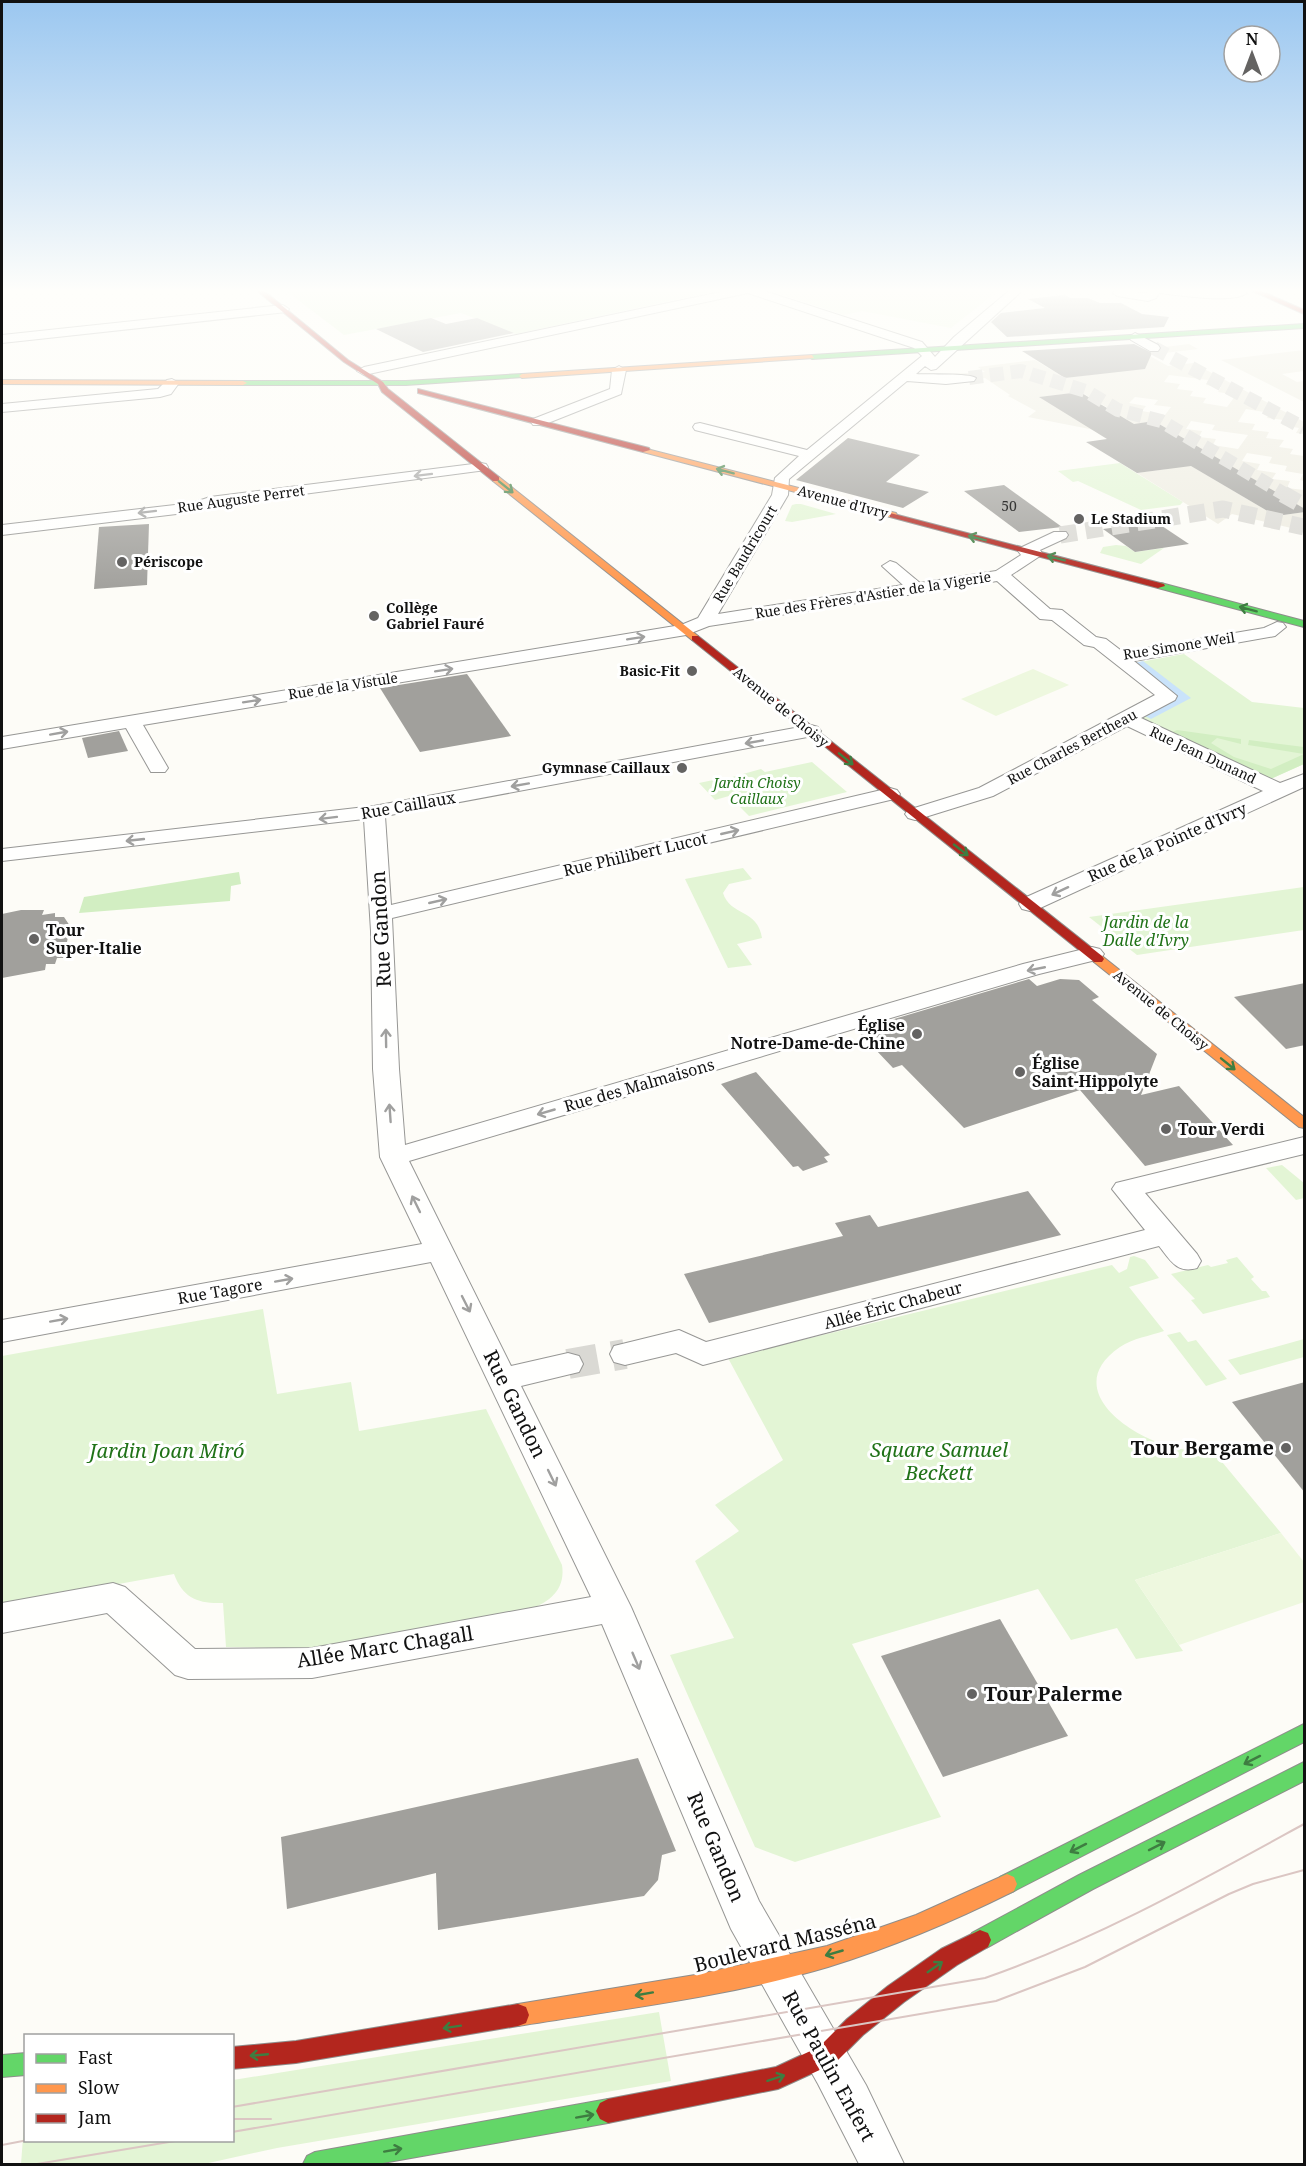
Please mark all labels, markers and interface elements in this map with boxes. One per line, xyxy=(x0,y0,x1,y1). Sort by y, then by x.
north arrow xyxy=(1222,24,1282,84)
text: N xyxy=(1246,28,1259,50)
one-way arrow xyxy=(716,465,735,476)
one-way arrow xyxy=(414,469,433,480)
street label: Rue Auguste Perret xyxy=(176,480,306,517)
street label: Avenue d'Ivry xyxy=(796,480,891,523)
one-way arrow xyxy=(498,481,514,494)
house number: 50 xyxy=(1001,496,1017,515)
street label: Rue Baudricourt xyxy=(708,502,781,606)
one-way arrow xyxy=(137,507,157,518)
place label: Le Stadium xyxy=(1091,509,1171,528)
marker: Le Stadium xyxy=(1072,512,1086,526)
one-way arrow xyxy=(968,531,987,543)
place label: Périscope xyxy=(134,552,203,571)
one-way arrow xyxy=(1047,552,1066,564)
marker: Périscope xyxy=(115,555,129,569)
street label: Rue des Frères d'Astier de la Vigerie xyxy=(754,566,992,623)
place label: Collège Gabriel Fauré xyxy=(386,598,484,633)
one-way arrow xyxy=(1239,603,1258,614)
marker: Collège Gabriel Fauré xyxy=(367,609,381,623)
street label: Rue Simone Weil xyxy=(1122,627,1237,664)
one-way arrow xyxy=(626,632,646,643)
place label: Basic-Fit xyxy=(620,661,680,680)
street label: Avenue de Choisy xyxy=(730,662,833,751)
one-way arrow xyxy=(434,664,453,675)
marker: Basic-Fit xyxy=(685,664,699,678)
street label: Rue de la Vistule xyxy=(287,667,399,704)
one-way arrow xyxy=(241,695,261,706)
street label: Rue Charles Bertheau xyxy=(1004,704,1140,789)
street label: Rue Jean Dunand xyxy=(1147,721,1260,788)
one-way arrow xyxy=(49,727,69,738)
one-way arrow xyxy=(744,737,764,748)
one-way arrow xyxy=(838,752,854,765)
place label: Gymnase Caillaux xyxy=(542,758,670,777)
marker: Gymnase Caillaux xyxy=(675,761,689,775)
park label: Jardin Choisy Caillaux xyxy=(710,773,801,808)
one-way arrow xyxy=(511,780,531,791)
street label: Rue Caillaux xyxy=(359,786,458,824)
street label: Rue de la Pointe d'Ivry xyxy=(1084,797,1251,887)
one-way arrow xyxy=(319,813,339,824)
one-way arrow xyxy=(720,825,739,837)
street label: Rue Philibert Lucot xyxy=(561,827,709,881)
one-way arrow xyxy=(125,835,145,846)
one-way arrow xyxy=(953,844,969,857)
street label: Rue Gandon xyxy=(364,870,397,988)
one-way arrow xyxy=(1052,885,1070,897)
one-way arrow xyxy=(428,894,447,906)
park label: Jardin de la Dalle d'Ivry xyxy=(1100,911,1189,951)
place label: Tour Super-Italie xyxy=(46,919,142,959)
marker: Tour Super-Italie xyxy=(27,932,41,946)
one-way arrow xyxy=(1026,964,1046,975)
street label: Avenue de Choisy xyxy=(1110,965,1213,1054)
place label: Église Notre-Dame-de-Chine xyxy=(731,1014,905,1054)
marker: Église Notre-Dame-de-Chine xyxy=(910,1027,924,1041)
one-way arrow xyxy=(380,1028,391,1048)
place label: Église Saint-Hippolyte xyxy=(1032,1052,1158,1092)
street label: Rue des Malmaisons xyxy=(561,1053,717,1117)
one-way arrow xyxy=(1220,1057,1236,1070)
marker: Église Saint-Hippolyte xyxy=(1013,1065,1027,1079)
one-way arrow xyxy=(384,1104,395,1124)
one-way arrow xyxy=(537,1107,556,1118)
place label: Tour Verdi xyxy=(1178,1118,1265,1140)
marker: Tour Verdi xyxy=(1159,1122,1173,1136)
one-way arrow xyxy=(410,1196,421,1214)
street label: Rue Tagore xyxy=(176,1273,264,1309)
one-way arrow xyxy=(274,1274,294,1285)
street label: Allée Éric Chabeur xyxy=(821,1276,965,1334)
one-way arrow xyxy=(460,1294,472,1312)
one-way arrow xyxy=(49,1315,68,1326)
street label: Rue Gandon xyxy=(478,1345,553,1462)
place label: Tour Bergame xyxy=(1131,1434,1274,1461)
park label: Square Samuel Beckett xyxy=(870,1436,1008,1486)
park label: Jardin Joan Miró xyxy=(85,1437,245,1464)
marker: Tour Bergame xyxy=(1279,1441,1293,1455)
one-way arrow xyxy=(547,1469,559,1487)
street label: Allée Marc Chagall xyxy=(295,1619,475,1674)
one-way arrow xyxy=(632,1652,643,1670)
place label: Tour Palerme xyxy=(984,1680,1122,1707)
marker: Tour Palerme xyxy=(965,1687,979,1701)
one-way arrow xyxy=(1244,1754,1262,1766)
street label: Rue Gandon xyxy=(681,1788,752,1906)
one-way arrow xyxy=(1147,1840,1165,1851)
one-way arrow xyxy=(1070,1842,1088,1854)
street label: Boulevard Masséna xyxy=(691,1907,879,1978)
one-way arrow xyxy=(825,1948,844,1959)
one-way arrow xyxy=(926,1961,943,1973)
street label: Rue Paulin Enfert xyxy=(777,1986,882,2146)
one-way arrow xyxy=(634,1989,654,2000)
one-way arrow xyxy=(442,2022,462,2033)
legend xyxy=(24,2034,234,2142)
text: Fast xyxy=(78,2045,113,2069)
one-way arrow xyxy=(249,2050,269,2061)
one-way arrow xyxy=(766,2071,785,2082)
text: Slow xyxy=(78,2075,120,2099)
text: Jam xyxy=(77,2105,112,2129)
one-way arrow xyxy=(575,2110,595,2121)
one-way arrow xyxy=(383,2145,403,2156)

